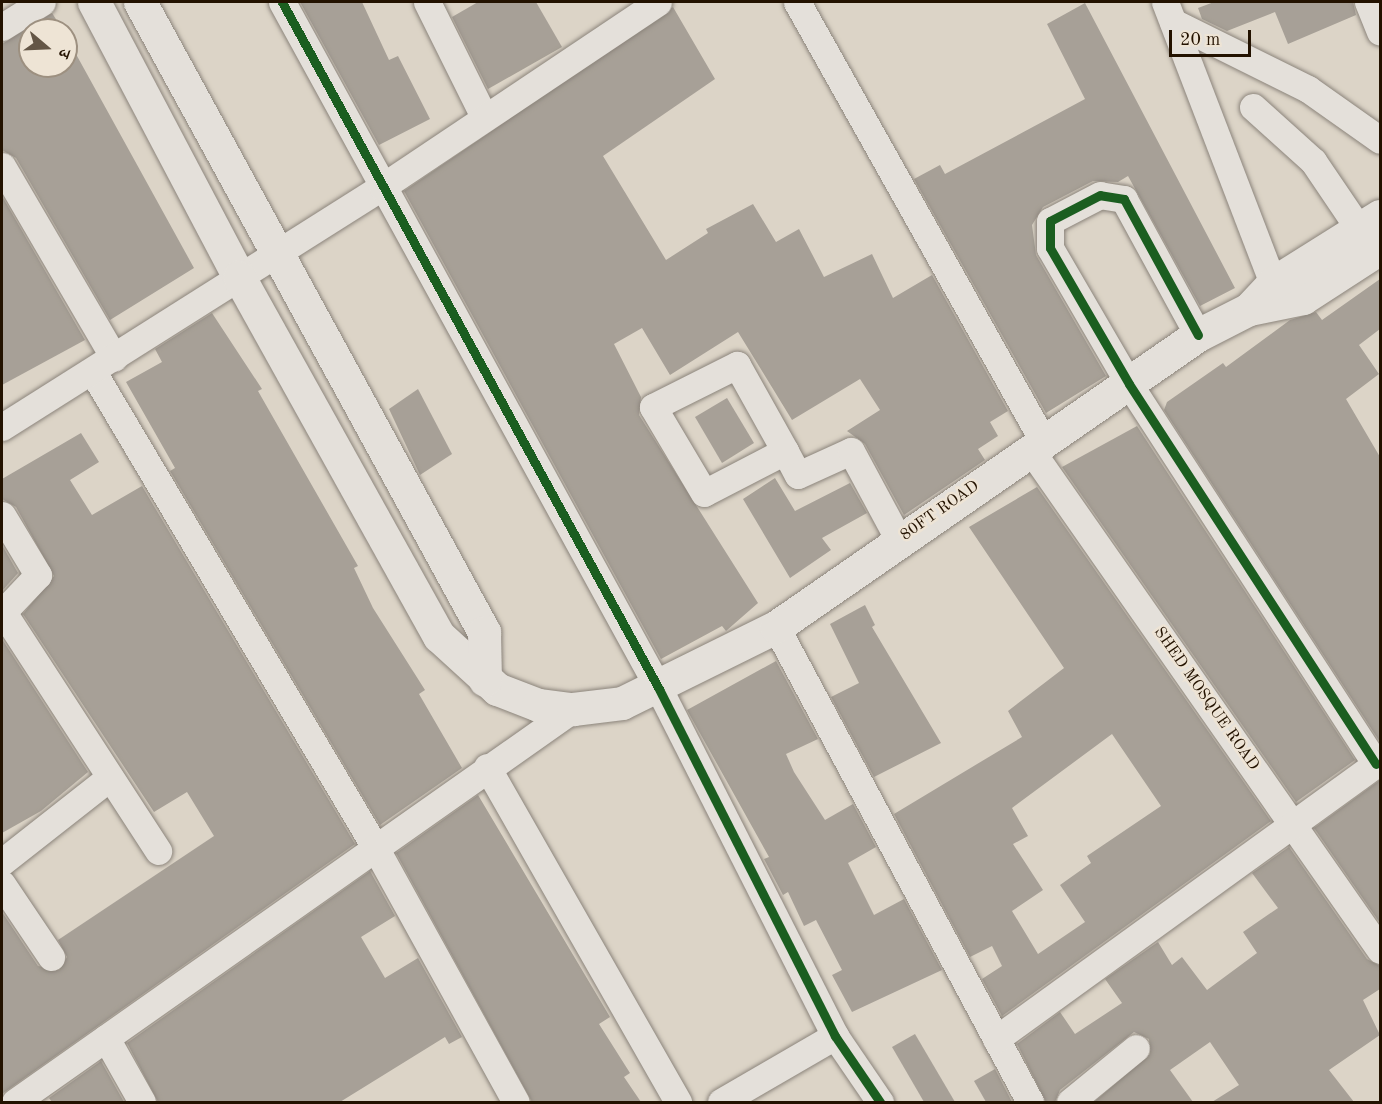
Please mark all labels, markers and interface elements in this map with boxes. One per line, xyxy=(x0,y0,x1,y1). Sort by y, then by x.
north arrow xyxy=(18,18,78,78)
scale bar xyxy=(1172,18,1254,56)
text: 20 m xyxy=(1180,31,1220,49)
text: उ xyxy=(54,47,72,60)
street label: 80FT ROAD xyxy=(897,477,983,545)
street label: SHED MOSQUE ROAD xyxy=(1149,624,1263,774)

